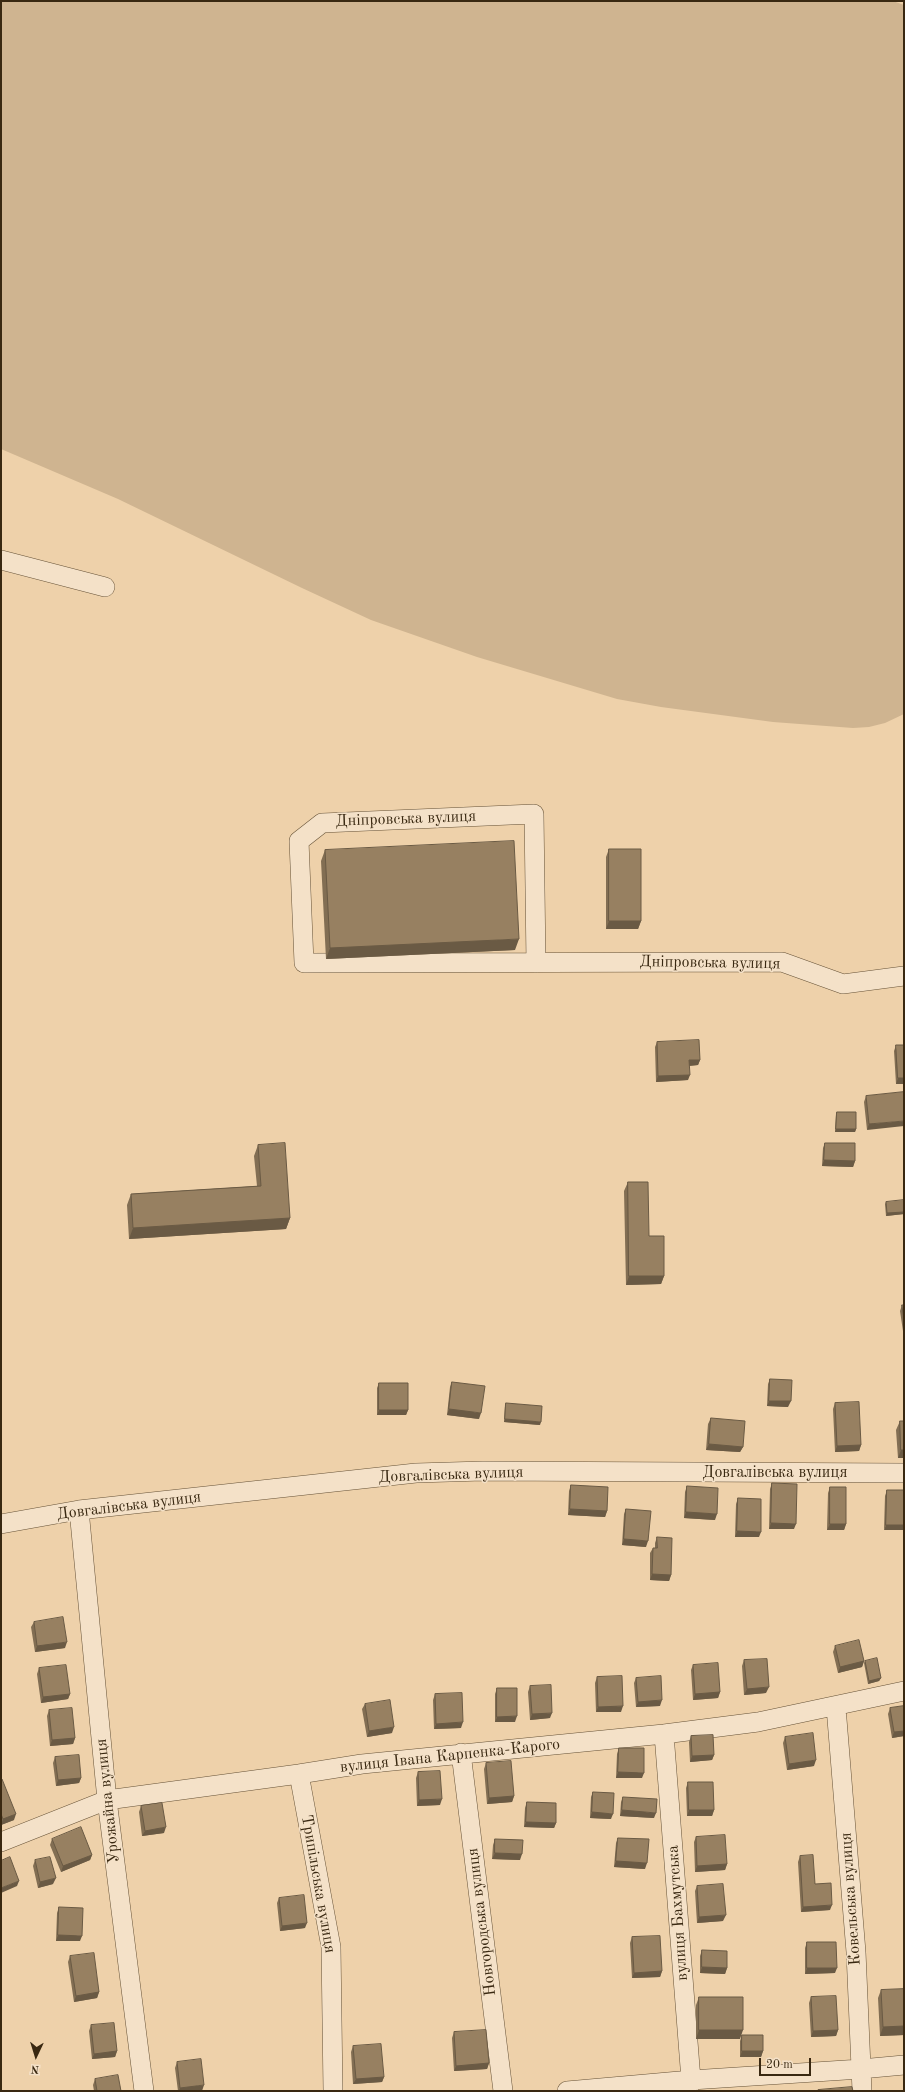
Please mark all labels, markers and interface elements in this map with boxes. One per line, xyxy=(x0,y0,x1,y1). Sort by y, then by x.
street label: Дніпровська вулиця xyxy=(335,807,477,831)
street label: Дніпровська вулиця xyxy=(640,952,780,974)
street label: Довгалівська вулиця xyxy=(378,1463,524,1487)
street label: Довгалівська вулиця xyxy=(703,1463,847,1483)
street label: Довгалівська вулиця xyxy=(56,1488,202,1524)
street label: вулиця Івана Карпенка-Карого xyxy=(339,1735,561,1777)
street label: Урожайна вулиця xyxy=(92,1738,124,1864)
street label: Трипільська вулиця xyxy=(296,1813,340,1955)
street label: Ковельська вулиця xyxy=(837,1832,865,1966)
street label: вулиця Бахмутська xyxy=(664,1845,692,1981)
street label: Новгородська вулиця xyxy=(463,1847,501,1997)
north arrow xyxy=(16,2036,56,2076)
scale bar xyxy=(761,2050,813,2076)
text: 20 m xyxy=(766,2059,793,2071)
text: N xyxy=(31,2063,40,2074)

